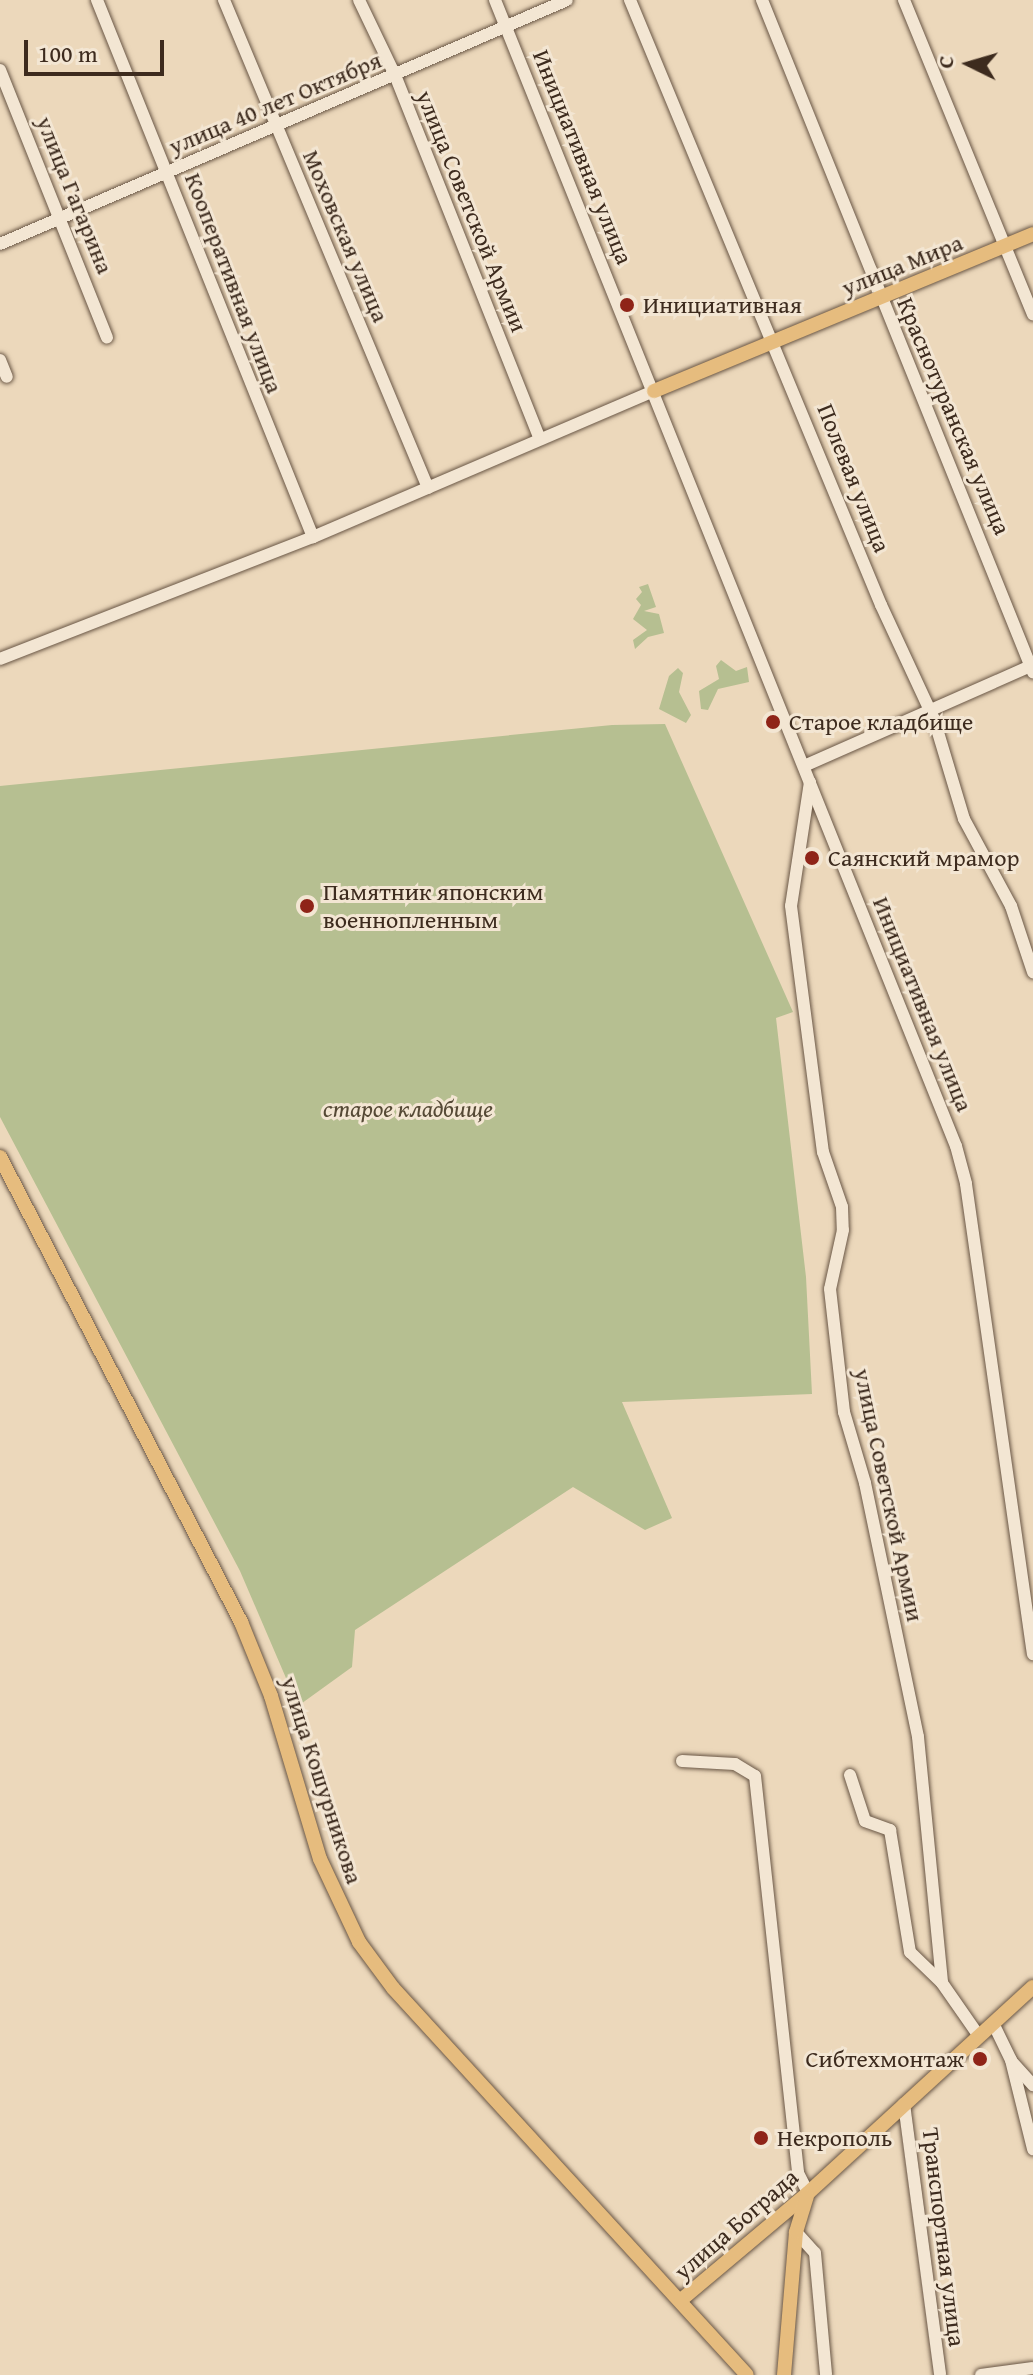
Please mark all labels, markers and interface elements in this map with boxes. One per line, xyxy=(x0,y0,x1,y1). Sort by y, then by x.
scale bar xyxy=(28,24,168,74)
north arrow xyxy=(929,24,1009,104)
text: 100 m xyxy=(38,36,98,71)
street label: улица 40 лет Октября xyxy=(164,45,386,161)
street label: Инициативная улица xyxy=(527,46,639,268)
text: С xyxy=(929,54,962,70)
street label: улица Советской Армии xyxy=(410,86,534,336)
street label: улица Гагарина xyxy=(30,112,120,278)
street label: Моховская улица xyxy=(297,146,395,326)
street label: Кооперативная улица xyxy=(179,169,289,397)
street label: улица Мира xyxy=(837,228,967,302)
place label: Инициативная xyxy=(643,291,802,319)
street label: Краснотуранская улица xyxy=(891,293,1017,539)
marker: Инициативная xyxy=(618,296,636,314)
street label: Полевая улица xyxy=(811,400,897,556)
place label: Старое кладбище xyxy=(789,708,973,736)
marker: Старое кладбище xyxy=(764,713,782,731)
place label: Саянский мрамор xyxy=(828,844,1019,872)
marker: Саянский мрамор xyxy=(803,849,821,867)
place label: Памятник японским военнопленным xyxy=(323,878,543,934)
street label: Инициативная улица xyxy=(867,893,979,1115)
marker: Памятник японским военнопленным xyxy=(298,897,316,915)
park label: старое кладбище xyxy=(323,1095,493,1123)
street label: улица Советской Армии xyxy=(848,1366,930,1624)
street label: улица Кошурникова xyxy=(275,1673,369,1887)
place label: Сибтехмонтаж xyxy=(805,2045,964,2073)
marker: Сибтехмонтаж xyxy=(971,2050,989,2068)
place label: Некрополь xyxy=(777,2124,892,2152)
street label: Транспортная улица xyxy=(916,2126,972,2348)
marker: Некрополь xyxy=(752,2129,770,2147)
street label: улица Бограда xyxy=(668,2162,804,2286)

